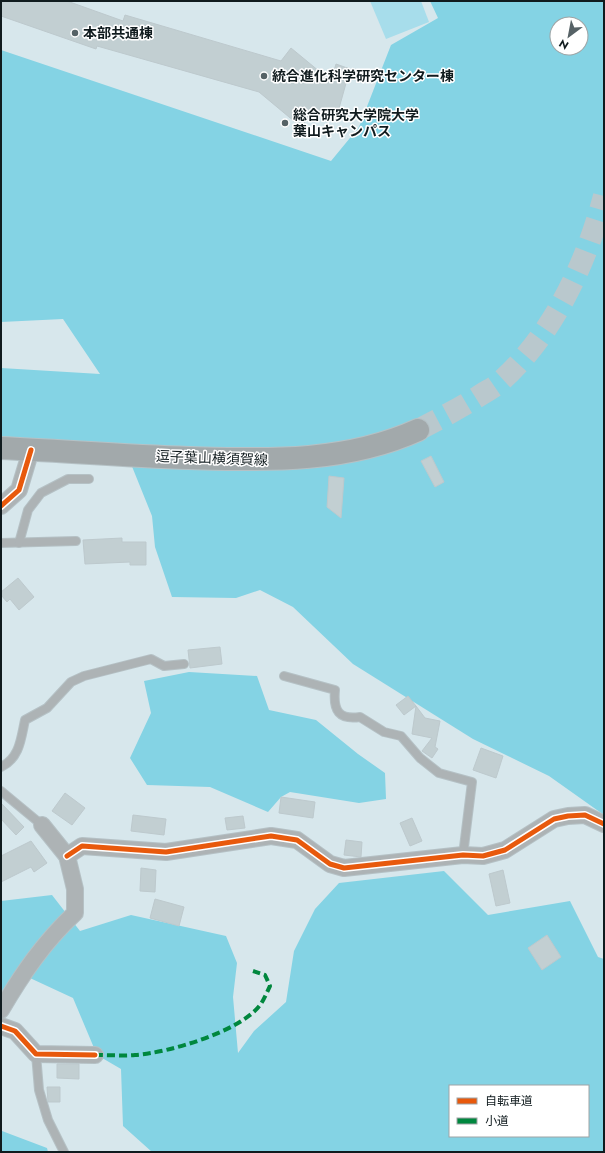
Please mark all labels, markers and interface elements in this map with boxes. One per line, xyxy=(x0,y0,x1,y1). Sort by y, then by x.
north arrow xyxy=(549,16,589,56)
place label: 本部共通棟 xyxy=(83,23,153,43)
marker: 本部共通棟 xyxy=(70,28,80,38)
text: N xyxy=(556,35,572,54)
place label: 統合進化科学研究センター棟 xyxy=(272,66,454,86)
marker: 統合進化科学研究センター棟 xyxy=(259,71,269,81)
place label: 総合研究大学院大学 葉山キャンパス xyxy=(293,105,419,141)
marker: 総合研究大学院大学 葉山キャンパス xyxy=(280,118,290,128)
street label: 逗子葉山横須賀線 xyxy=(156,446,268,470)
legend xyxy=(449,1085,589,1137)
text: 自転車道 xyxy=(485,1092,533,1110)
text: 小道 xyxy=(485,1112,509,1130)

